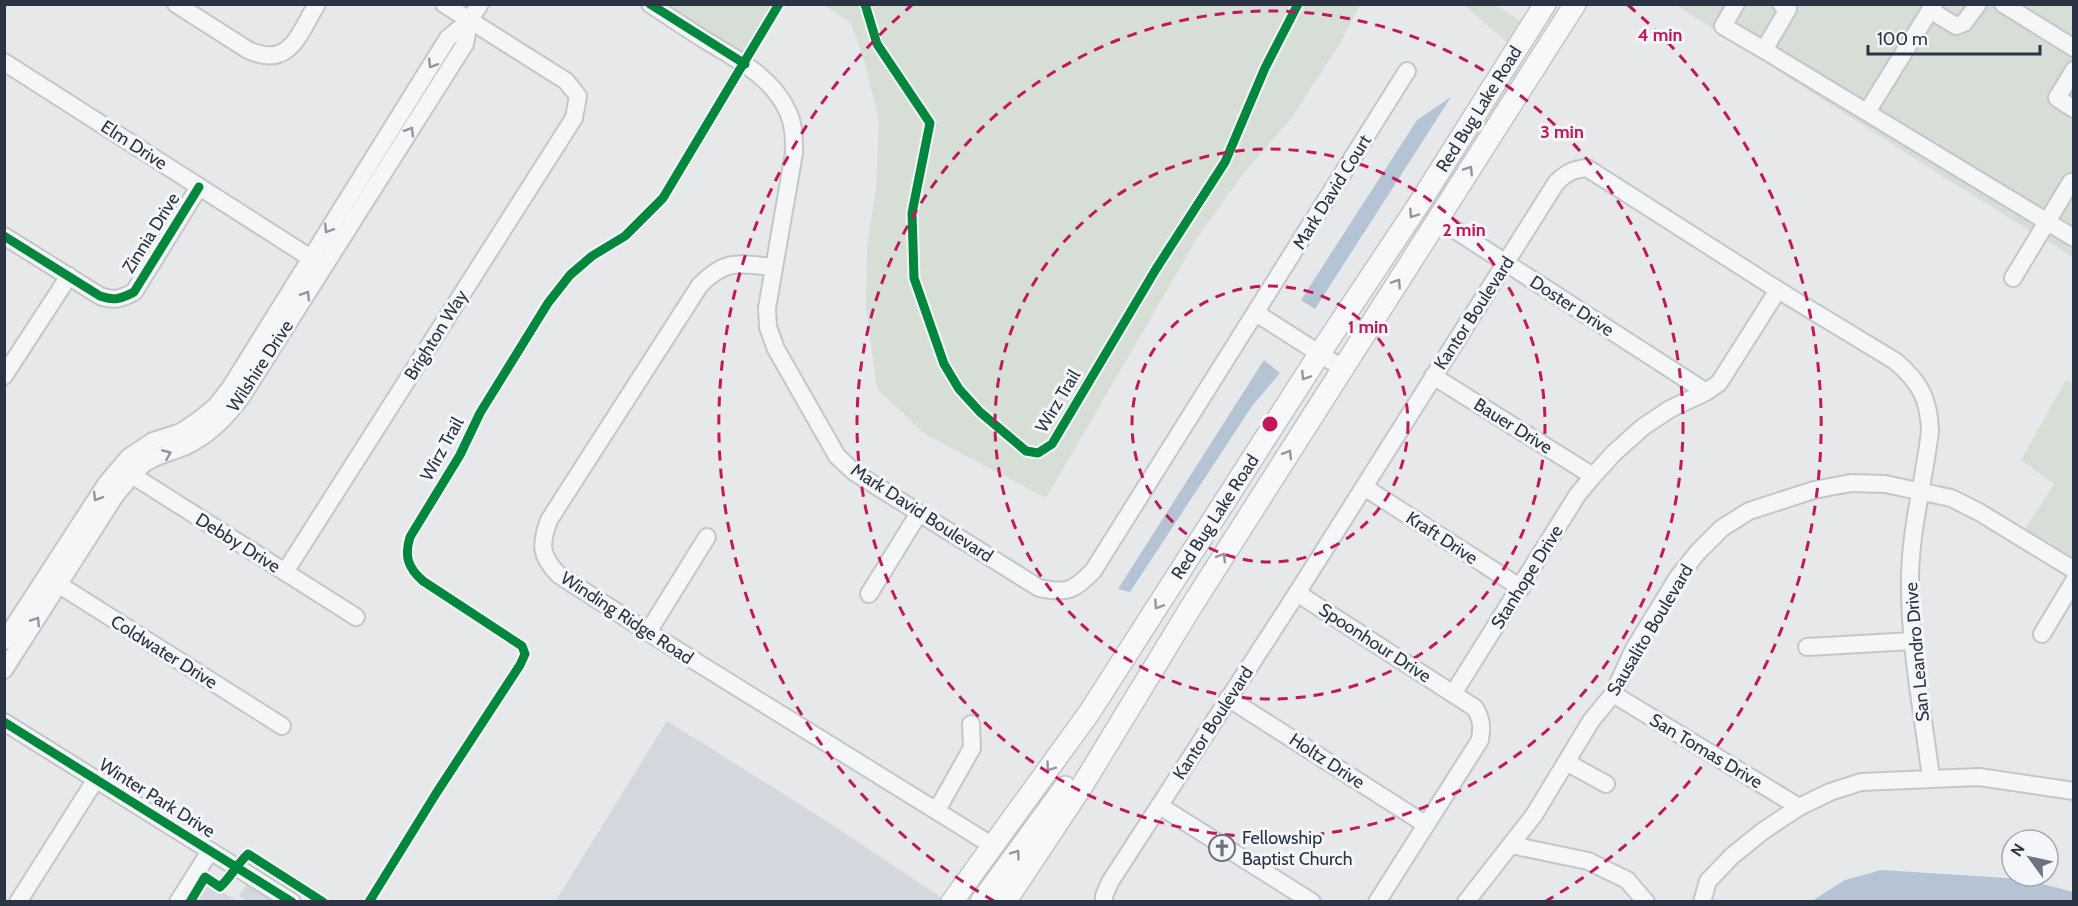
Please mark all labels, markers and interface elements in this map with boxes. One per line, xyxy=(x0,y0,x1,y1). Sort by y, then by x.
scale bar xyxy=(1868,18,2040,56)
text: 4 min xyxy=(1637,24,1683,46)
text: 100 m xyxy=(1877,28,1928,50)
street label: Red Bug Lake Road xyxy=(1431,42,1527,176)
one-way arrow xyxy=(427,58,439,68)
street label: Elm Drive xyxy=(97,116,171,174)
text: 3 min xyxy=(1540,121,1584,143)
one-way arrow xyxy=(403,126,414,137)
street label: Mark David Court xyxy=(1288,131,1376,253)
one-way arrow xyxy=(1462,166,1474,176)
street label: Zinnia Drive xyxy=(118,189,184,277)
one-way arrow xyxy=(1409,207,1420,218)
text: 2 min xyxy=(1442,219,1486,241)
one-way arrow xyxy=(324,223,335,234)
street label: Kantor Boulevard xyxy=(1429,252,1519,374)
street label: Doster Drive xyxy=(1526,271,1618,341)
one-way arrow xyxy=(1389,279,1401,289)
street label: Brighton Way xyxy=(400,286,472,384)
one-way arrow xyxy=(298,291,310,301)
street label: Wilshire Drive xyxy=(222,316,298,416)
text: 1 min xyxy=(1348,316,1388,338)
street label: Wirz Trail xyxy=(1031,365,1086,436)
one-way arrow xyxy=(1301,369,1312,380)
street label: Bauer Drive xyxy=(1470,393,1556,459)
street label: Wirz Trail xyxy=(416,413,469,485)
centre of rings xyxy=(1260,414,1280,434)
one-way arrow xyxy=(160,449,171,461)
street label: Red Bug Lake Road xyxy=(1166,450,1264,584)
one-way arrow xyxy=(1280,450,1292,460)
street label: Mark David Boulevard xyxy=(847,459,997,567)
one-way arrow xyxy=(93,491,104,502)
street label: Kraft Drive xyxy=(1402,507,1482,569)
street label: Debby Drive xyxy=(192,508,284,578)
street label: Stanhope Drive xyxy=(1486,521,1568,633)
one-way arrow xyxy=(1215,553,1227,563)
street label: Sausalito Boulevard xyxy=(1602,561,1698,699)
street label: Winding Ridge Road xyxy=(557,567,697,669)
street label: San Leandro Drive xyxy=(1900,581,1934,723)
one-way arrow xyxy=(1154,599,1166,609)
street label: Spoonhour Drive xyxy=(1315,599,1435,687)
street label: Coldwater Drive xyxy=(107,610,221,694)
one-way arrow xyxy=(29,617,40,628)
street label: Kantor Boulevard xyxy=(1168,662,1258,784)
street label: San Tomas Drive xyxy=(1646,709,1766,793)
street label: Holtz Drive xyxy=(1285,728,1369,794)
street label: Winter Park Drive xyxy=(95,754,219,842)
one-way arrow xyxy=(1046,760,1057,771)
place label: Fellowship Baptist Church xyxy=(1242,827,1352,870)
north arrow xyxy=(2000,828,2060,888)
church icon: Fellowship Baptist Church xyxy=(1207,833,1237,863)
text: N xyxy=(2007,840,2029,860)
one-way arrow xyxy=(1009,850,1020,861)

